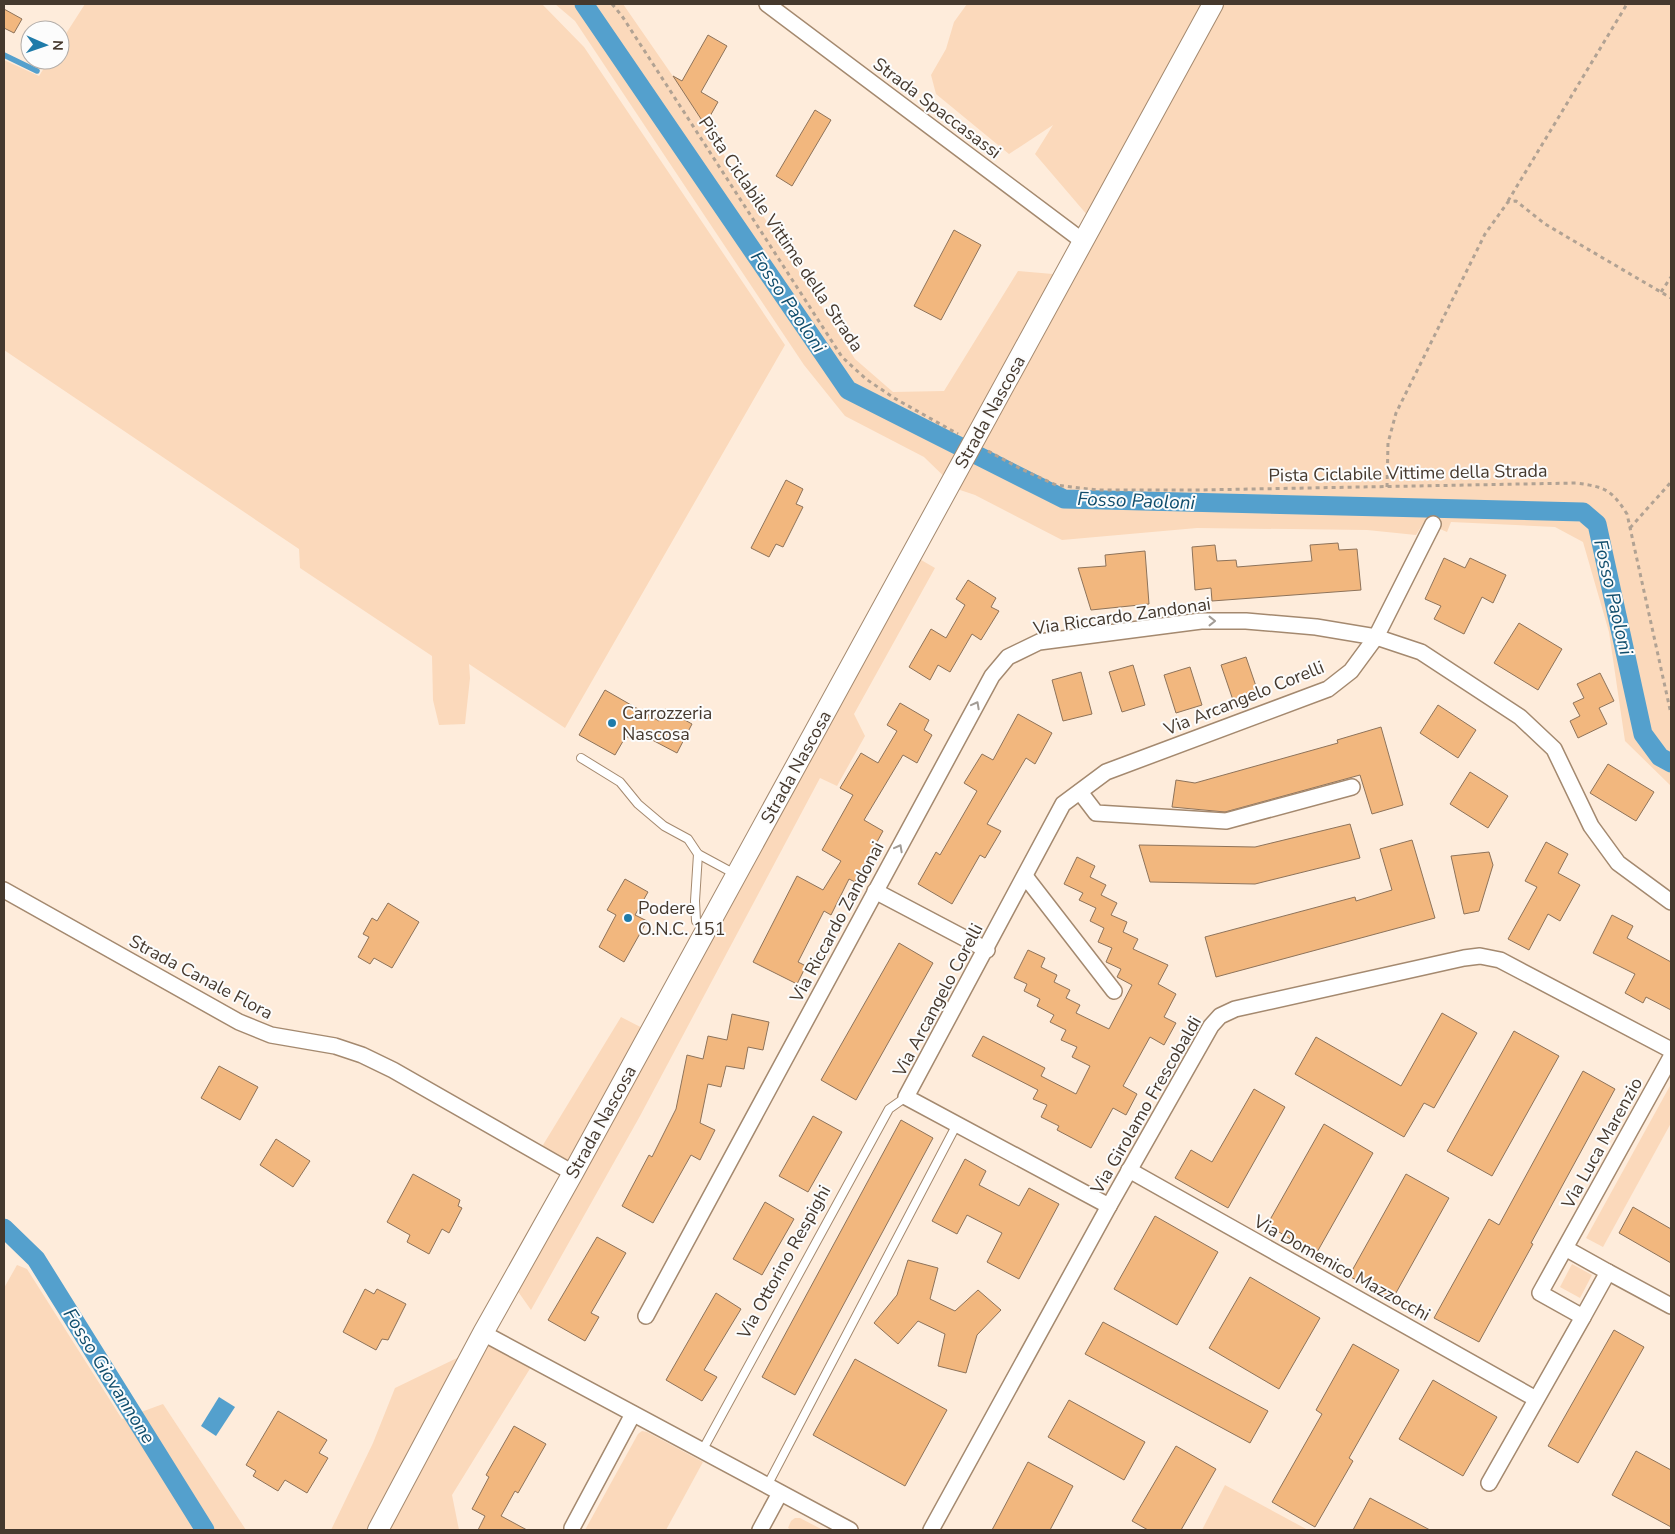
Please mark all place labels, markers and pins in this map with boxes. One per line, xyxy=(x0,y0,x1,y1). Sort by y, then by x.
place label: Carrozzeria Nascosa xyxy=(622,701,712,746)
marker: Carrozzeria Nascosa xyxy=(606,717,618,729)
place label: Podere O.N.C. 151 xyxy=(638,896,725,941)
marker: Podere O.N.C. 151 xyxy=(622,912,634,924)

